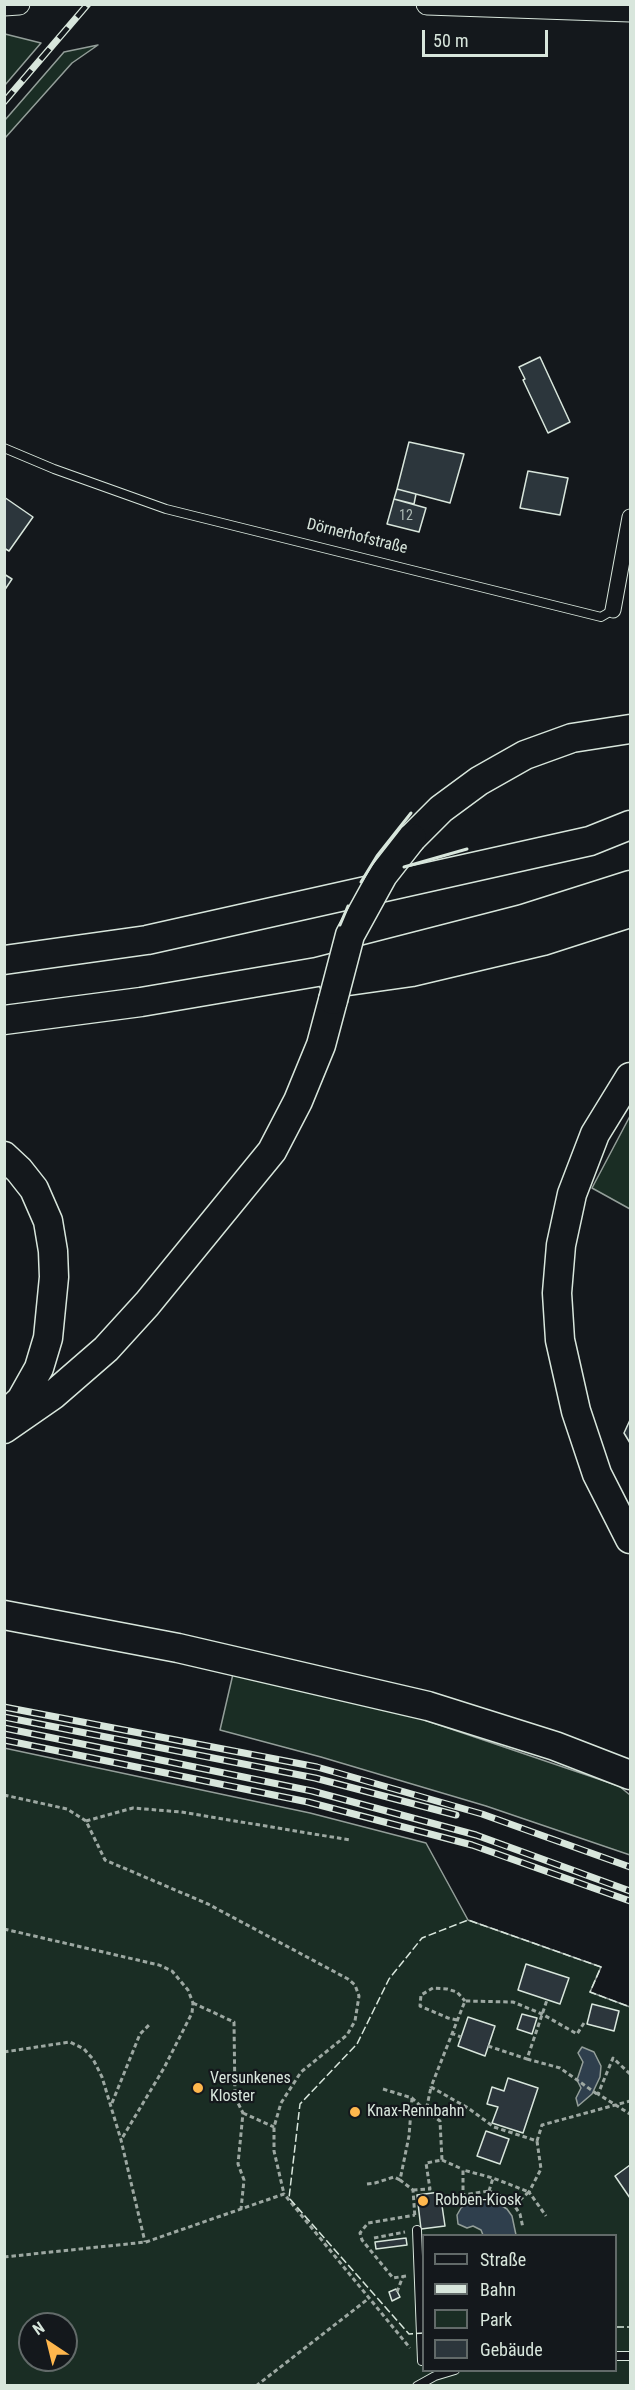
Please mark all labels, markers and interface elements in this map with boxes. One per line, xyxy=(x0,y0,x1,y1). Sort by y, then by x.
scale bar xyxy=(425,18,551,56)
text: 50 m xyxy=(433,30,468,51)
house number: 12 xyxy=(399,508,413,524)
street label: Dörnerhofstraße xyxy=(305,515,409,559)
place label: Versunkenes Kloster xyxy=(210,2069,291,2107)
marker: Versunkenes Kloster xyxy=(191,2081,205,2095)
place label: Knax-Rennbahn xyxy=(367,2102,464,2122)
marker: Knax-Rennbahn xyxy=(348,2105,362,2119)
place label: Robben-Kiosk xyxy=(435,2191,521,2211)
marker: Robben-Kiosk xyxy=(416,2194,430,2208)
legend xyxy=(422,2234,617,2372)
text: Straße xyxy=(480,2249,526,2270)
text: Bahn xyxy=(480,2279,516,2300)
text: Park xyxy=(480,2309,512,2330)
north arrow xyxy=(18,2312,78,2372)
text: N xyxy=(29,2318,48,2339)
text: Gebäude xyxy=(480,2339,543,2360)

